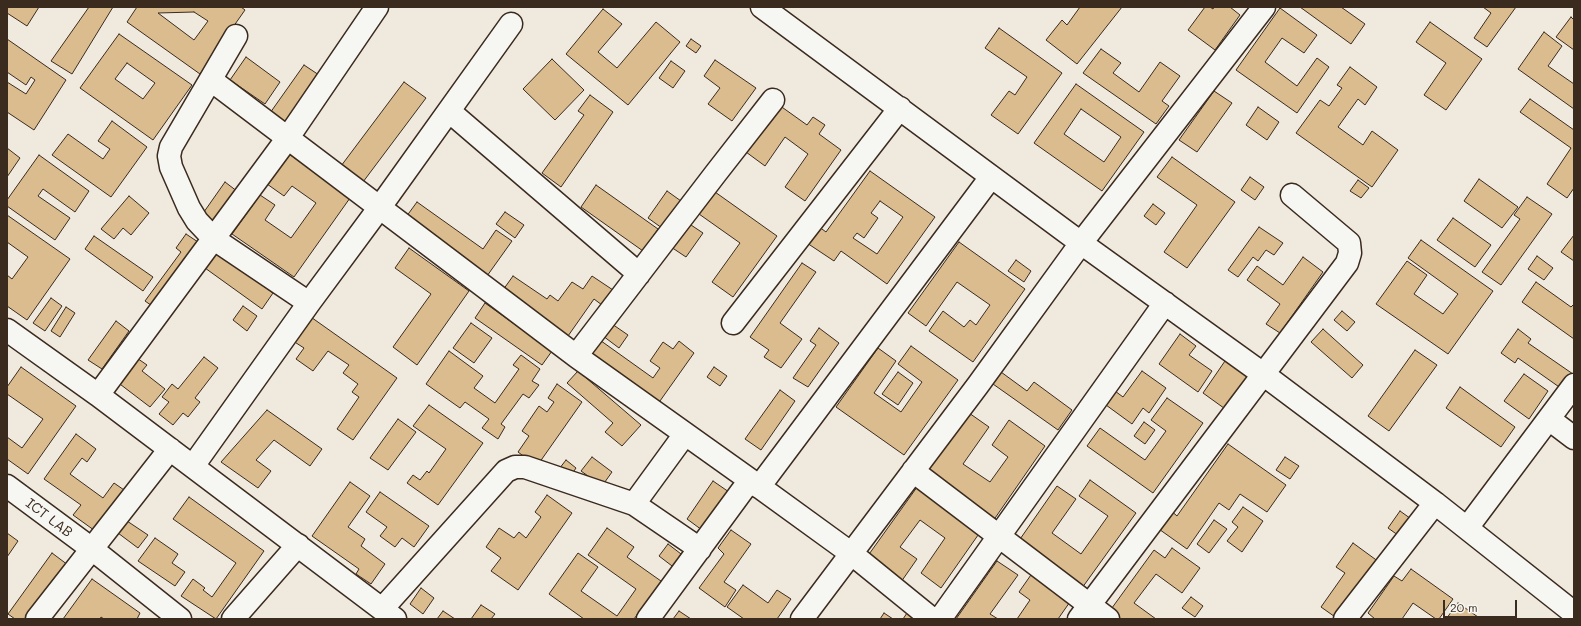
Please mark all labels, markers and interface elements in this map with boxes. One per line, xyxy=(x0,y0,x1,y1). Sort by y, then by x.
street label: ICT LAB xyxy=(22,495,76,541)
scale bar xyxy=(1445,592,1519,618)
text: 20 m xyxy=(1450,599,1478,615)

